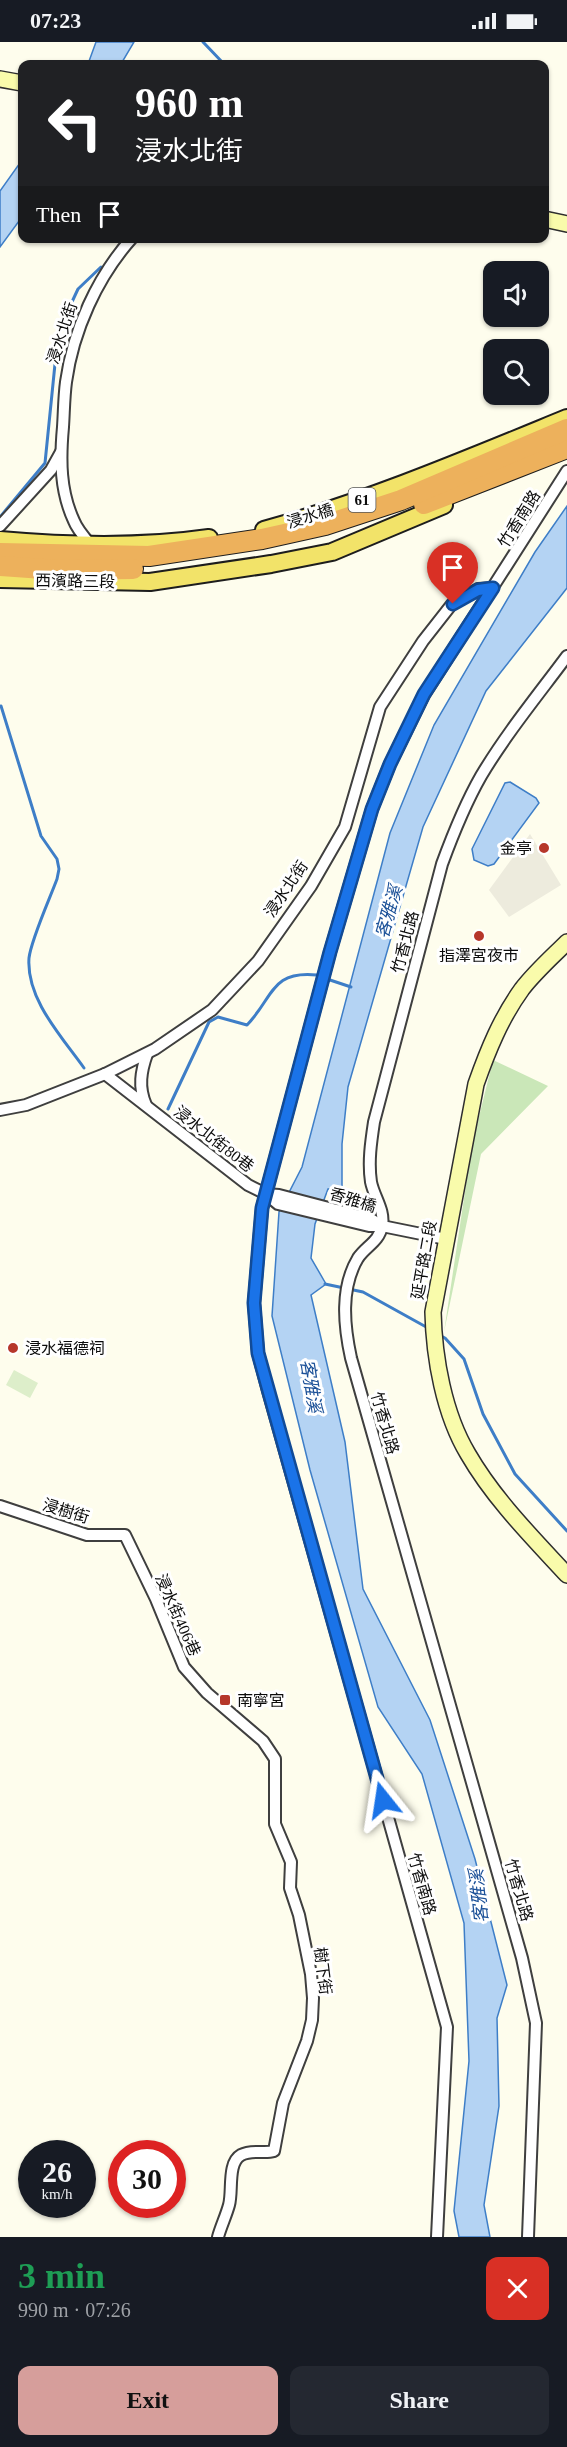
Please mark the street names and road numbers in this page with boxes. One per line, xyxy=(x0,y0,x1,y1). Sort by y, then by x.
street label: 浸水北街 xyxy=(44,300,80,366)
street label: 竹香南路 xyxy=(495,487,543,551)
road number: 61 xyxy=(348,488,376,512)
street label: 浸水橋 xyxy=(285,501,335,531)
street label: 西濱路三段 xyxy=(35,572,115,590)
street label: 浸水北街 xyxy=(261,858,311,920)
street label: 竹香北路 xyxy=(389,909,421,975)
street label: 浸水北街80巷 xyxy=(171,1103,257,1175)
street label: 香雅橋 xyxy=(328,1185,378,1215)
street label: 延平路二段 xyxy=(409,1219,439,1301)
street label: 竹香北路 xyxy=(368,1390,402,1456)
street label: 浸樹街 xyxy=(41,1496,91,1526)
street label: 浸水街406巷 xyxy=(152,1571,204,1659)
street label: 竹香南路 xyxy=(405,1851,439,1917)
street label: 竹香北路 xyxy=(502,1857,536,1923)
street label: 樹下街 xyxy=(312,1946,334,1996)

